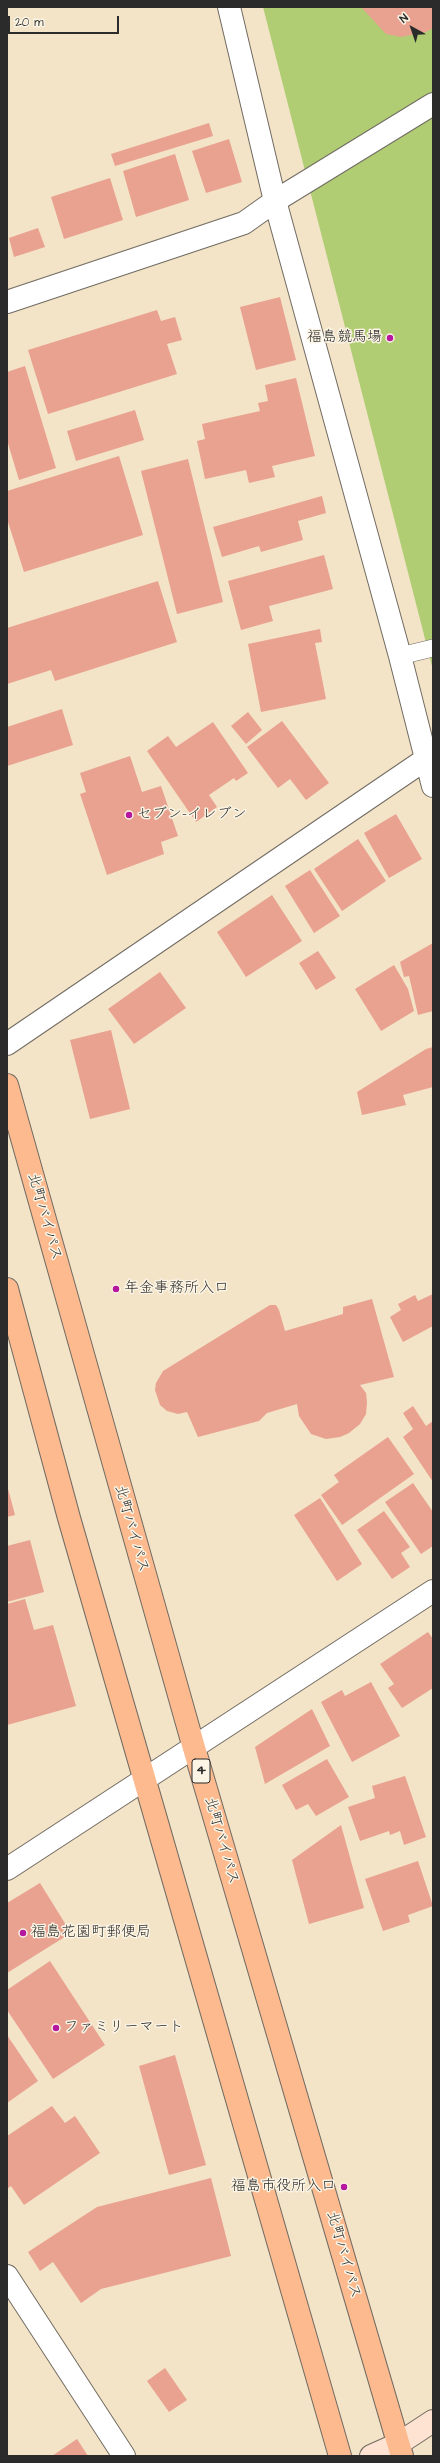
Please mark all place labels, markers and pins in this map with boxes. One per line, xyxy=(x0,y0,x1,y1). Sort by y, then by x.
place label: 福島競馬場 xyxy=(307,329,382,347)
marker: 福島競馬場 xyxy=(385,333,395,343)
place label: セブン-イレブン xyxy=(137,806,247,824)
marker: セブン-イレブン xyxy=(124,810,134,820)
place label: 年金事務所入口 xyxy=(124,1280,229,1298)
marker: 年金事務所入口 xyxy=(111,1284,121,1294)
place label: 福島花園町郵便局 xyxy=(31,1924,151,1942)
marker: 福島花園町郵便局 xyxy=(18,1928,28,1938)
place label: ファミリーマート xyxy=(64,2019,184,2037)
marker: ファミリーマート xyxy=(51,2023,61,2033)
place label: 福島市役所入口 xyxy=(231,2178,336,2196)
marker: 福島市役所入口 xyxy=(339,2182,349,2192)

